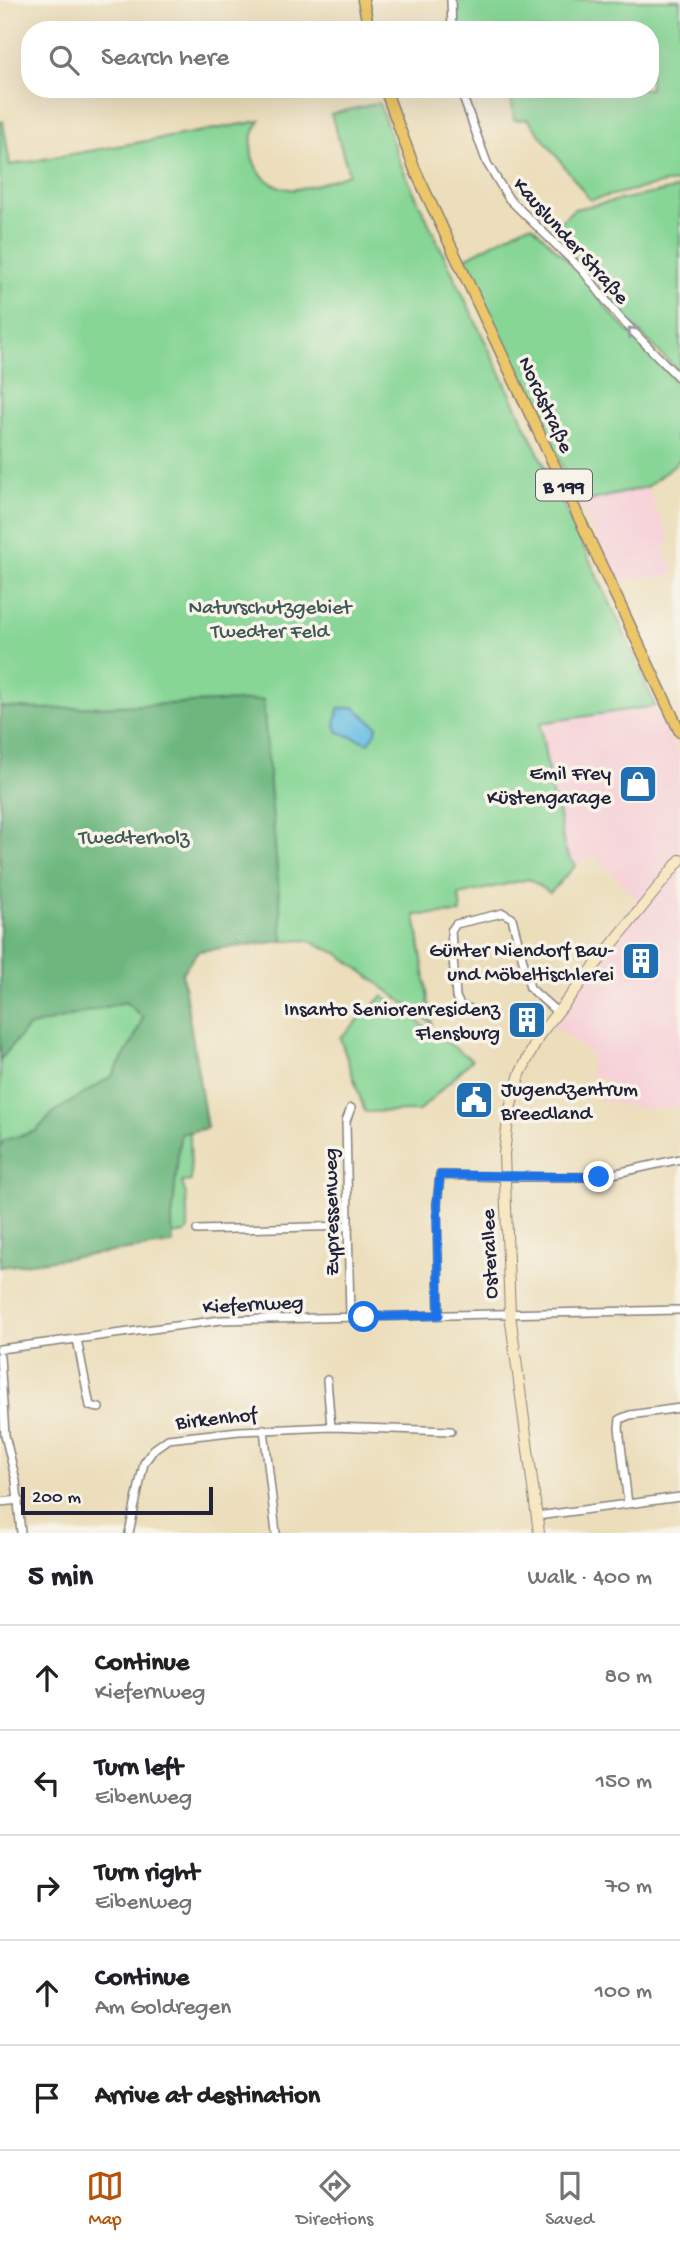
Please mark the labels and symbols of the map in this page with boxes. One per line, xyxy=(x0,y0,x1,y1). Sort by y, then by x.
street label: Kauslunder Straße xyxy=(506,174,634,312)
one-way arrow xyxy=(627,326,640,339)
street label: Nordstraße xyxy=(511,353,577,459)
road number: B 199 xyxy=(536,470,592,500)
park label: Naturschutzgebiet Twedter Feld xyxy=(189,597,354,646)
place label: Emil Frey Küstengarage xyxy=(487,763,612,812)
shop icon: Emil Frey Küstengarage xyxy=(617,763,659,805)
park label: Twedterholz xyxy=(78,827,190,852)
place label: Günter Niendorf Bau- und Möbeltischlerei xyxy=(429,940,614,989)
building icon: Günter Niendorf Bau- und Möbeltischlerei xyxy=(620,940,662,982)
place label: Insanto Seniorenresidenz Flensburg xyxy=(284,999,501,1048)
building icon: Insanto Seniorenresidenz Flensburg xyxy=(506,999,548,1041)
public building icon: Jugendzentrum Breedland xyxy=(453,1079,495,1121)
place label: Jugendzentrum Breedland xyxy=(500,1079,638,1128)
street label: Zypressenweg xyxy=(320,1148,347,1276)
route end xyxy=(583,1161,614,1192)
street label: Osterallee xyxy=(477,1207,506,1299)
street label: Kiefernweg xyxy=(202,1291,304,1322)
route start xyxy=(348,1301,379,1332)
street label: Birkenhof xyxy=(174,1404,260,1437)
scale bar xyxy=(21,1484,214,1516)

